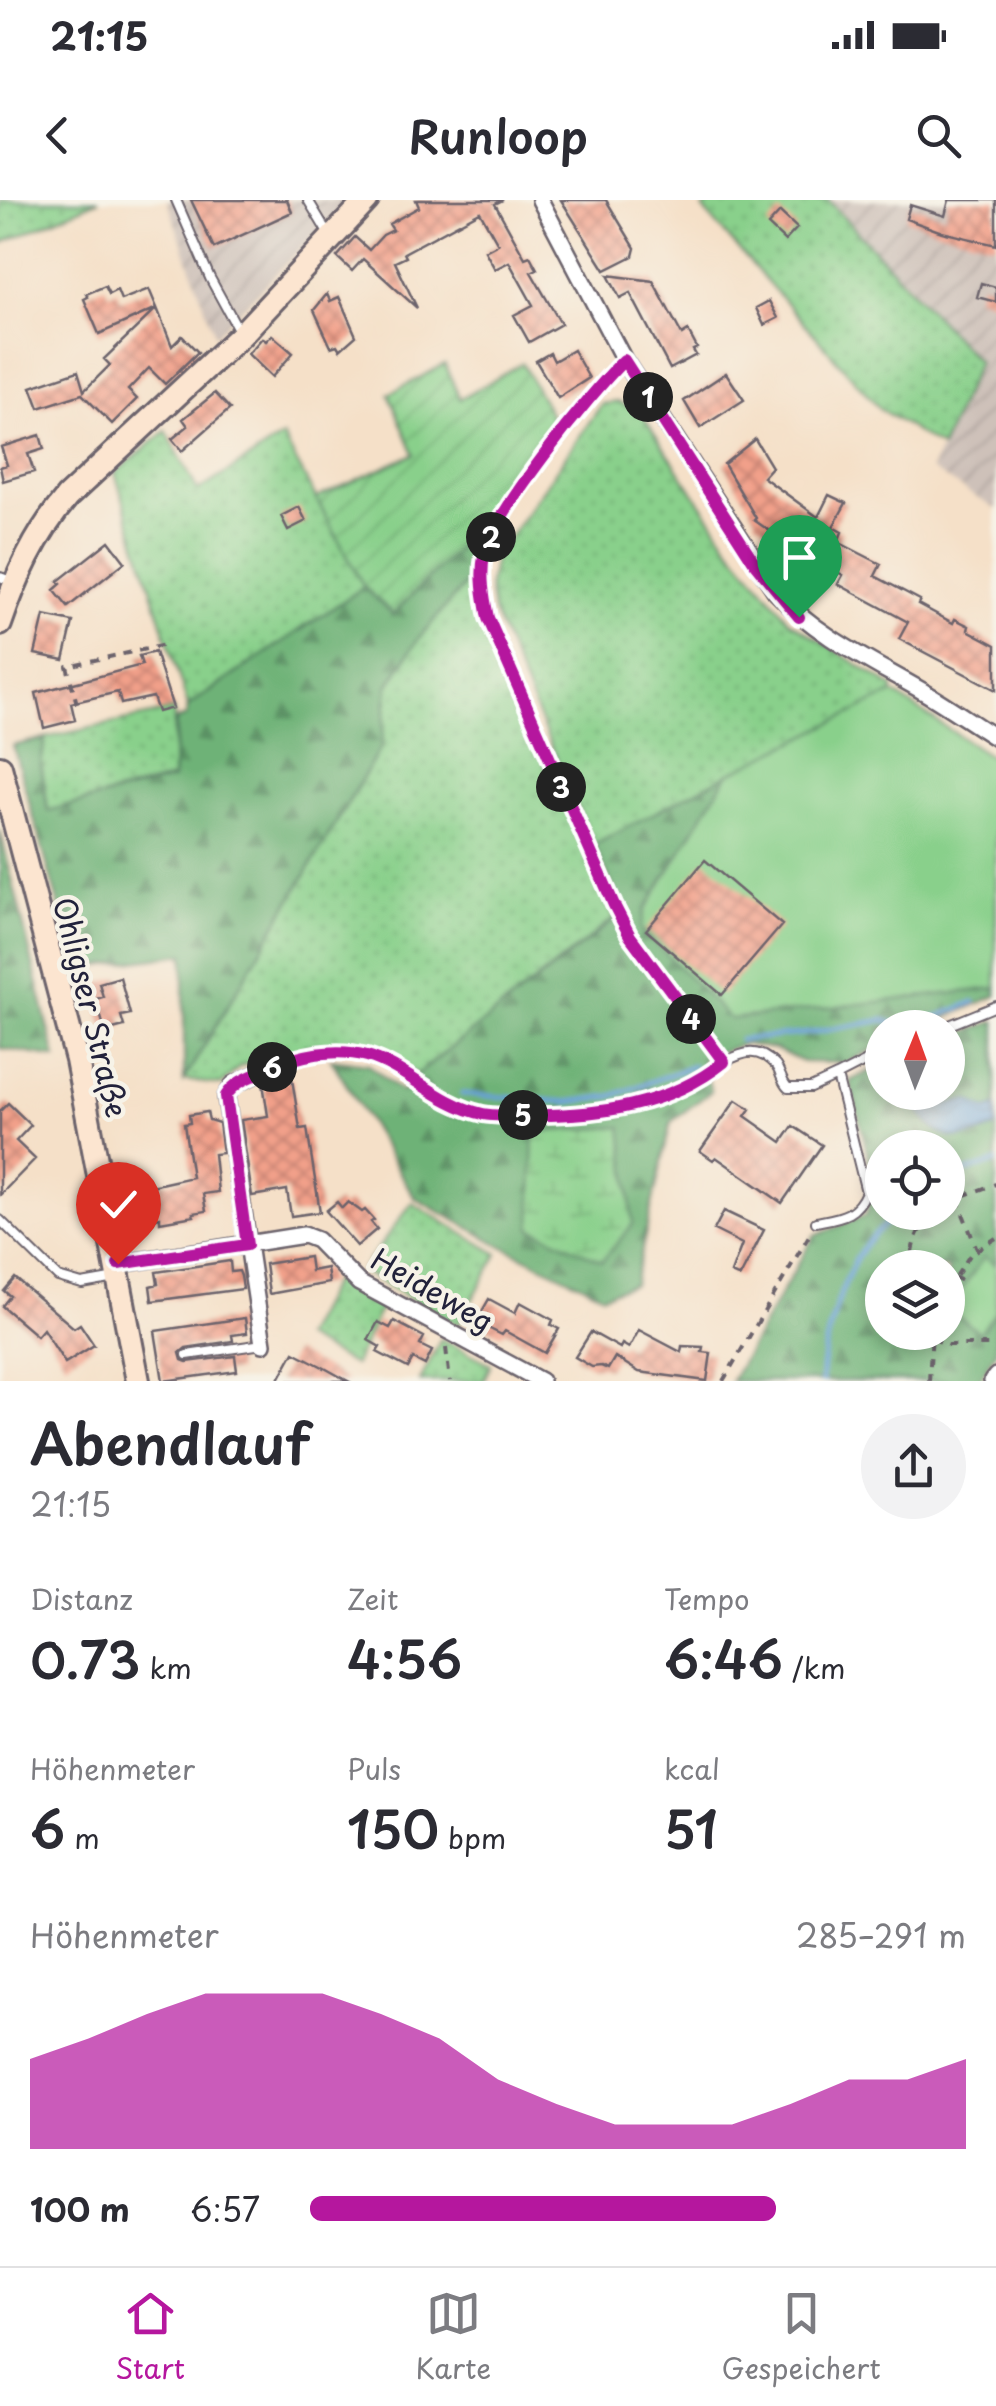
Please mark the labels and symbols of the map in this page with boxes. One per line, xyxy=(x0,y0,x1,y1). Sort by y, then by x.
pin: 1 xyxy=(623,372,673,422)
pin: 2 xyxy=(466,512,516,562)
pin xyxy=(757,515,842,618)
pin: 3 xyxy=(536,762,586,812)
street label: Ohligser Straße xyxy=(43,892,141,1122)
pin: 4 xyxy=(666,994,716,1044)
north arrow xyxy=(865,1010,965,1110)
pin: 6 xyxy=(247,1042,297,1092)
pin: 5 xyxy=(498,1090,548,1140)
pin xyxy=(76,1162,161,1265)
street label: Heideweg xyxy=(363,1236,503,1342)

